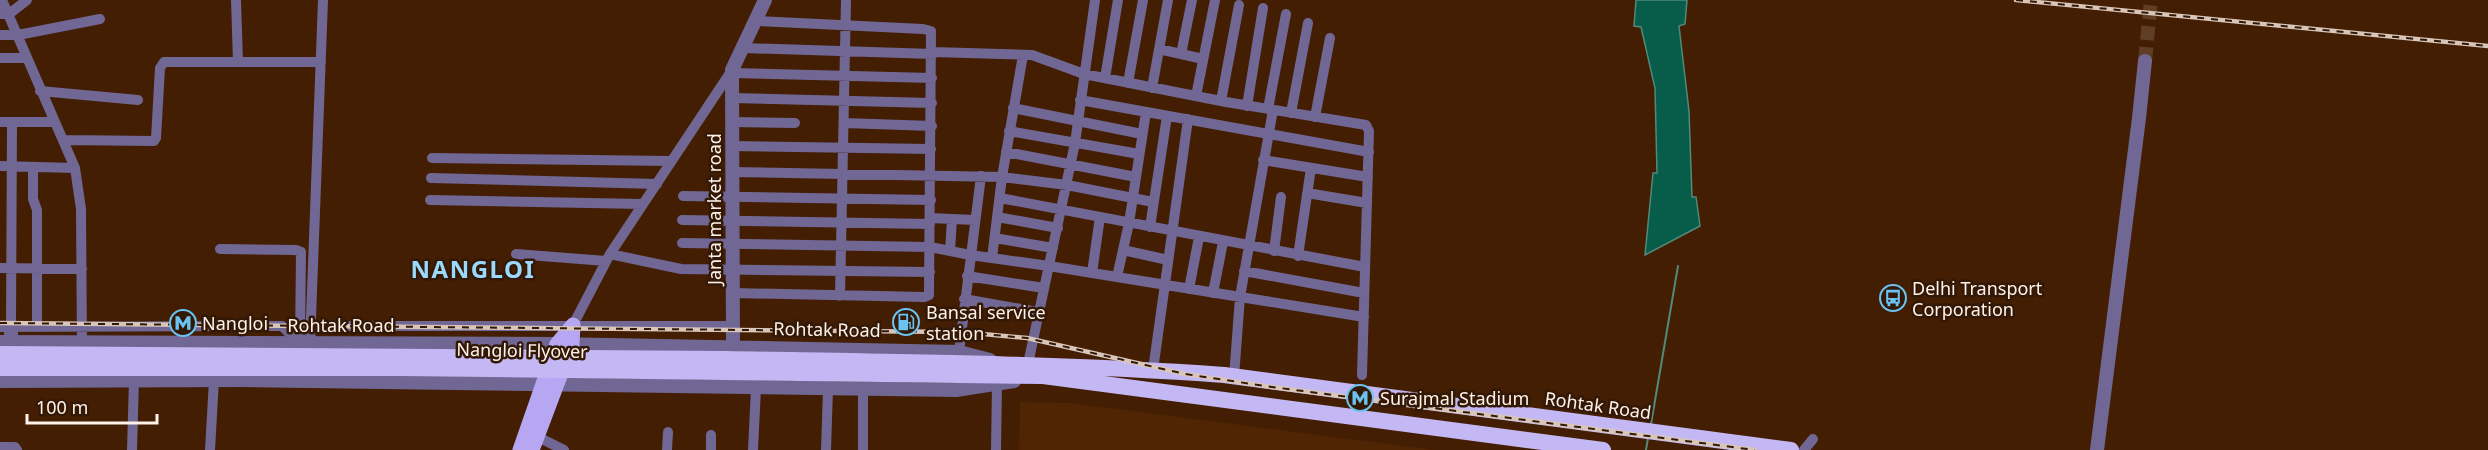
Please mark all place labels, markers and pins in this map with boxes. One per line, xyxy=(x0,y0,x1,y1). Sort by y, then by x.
place label: Delhi Transport Corporation xyxy=(1912,276,2043,321)
bus stop icon: Delhi Transport Corporation xyxy=(1878,283,1908,313)
place label: Bansal service station xyxy=(926,300,1046,345)
fuel station icon: Bansal service station xyxy=(891,307,921,337)
metro station icon: Nangloi xyxy=(168,308,198,338)
place label: Nangloi xyxy=(202,311,268,335)
metro station icon: Surajmal Stadium xyxy=(1345,383,1375,413)
place label: Surajmal Stadium xyxy=(1380,386,1529,410)

